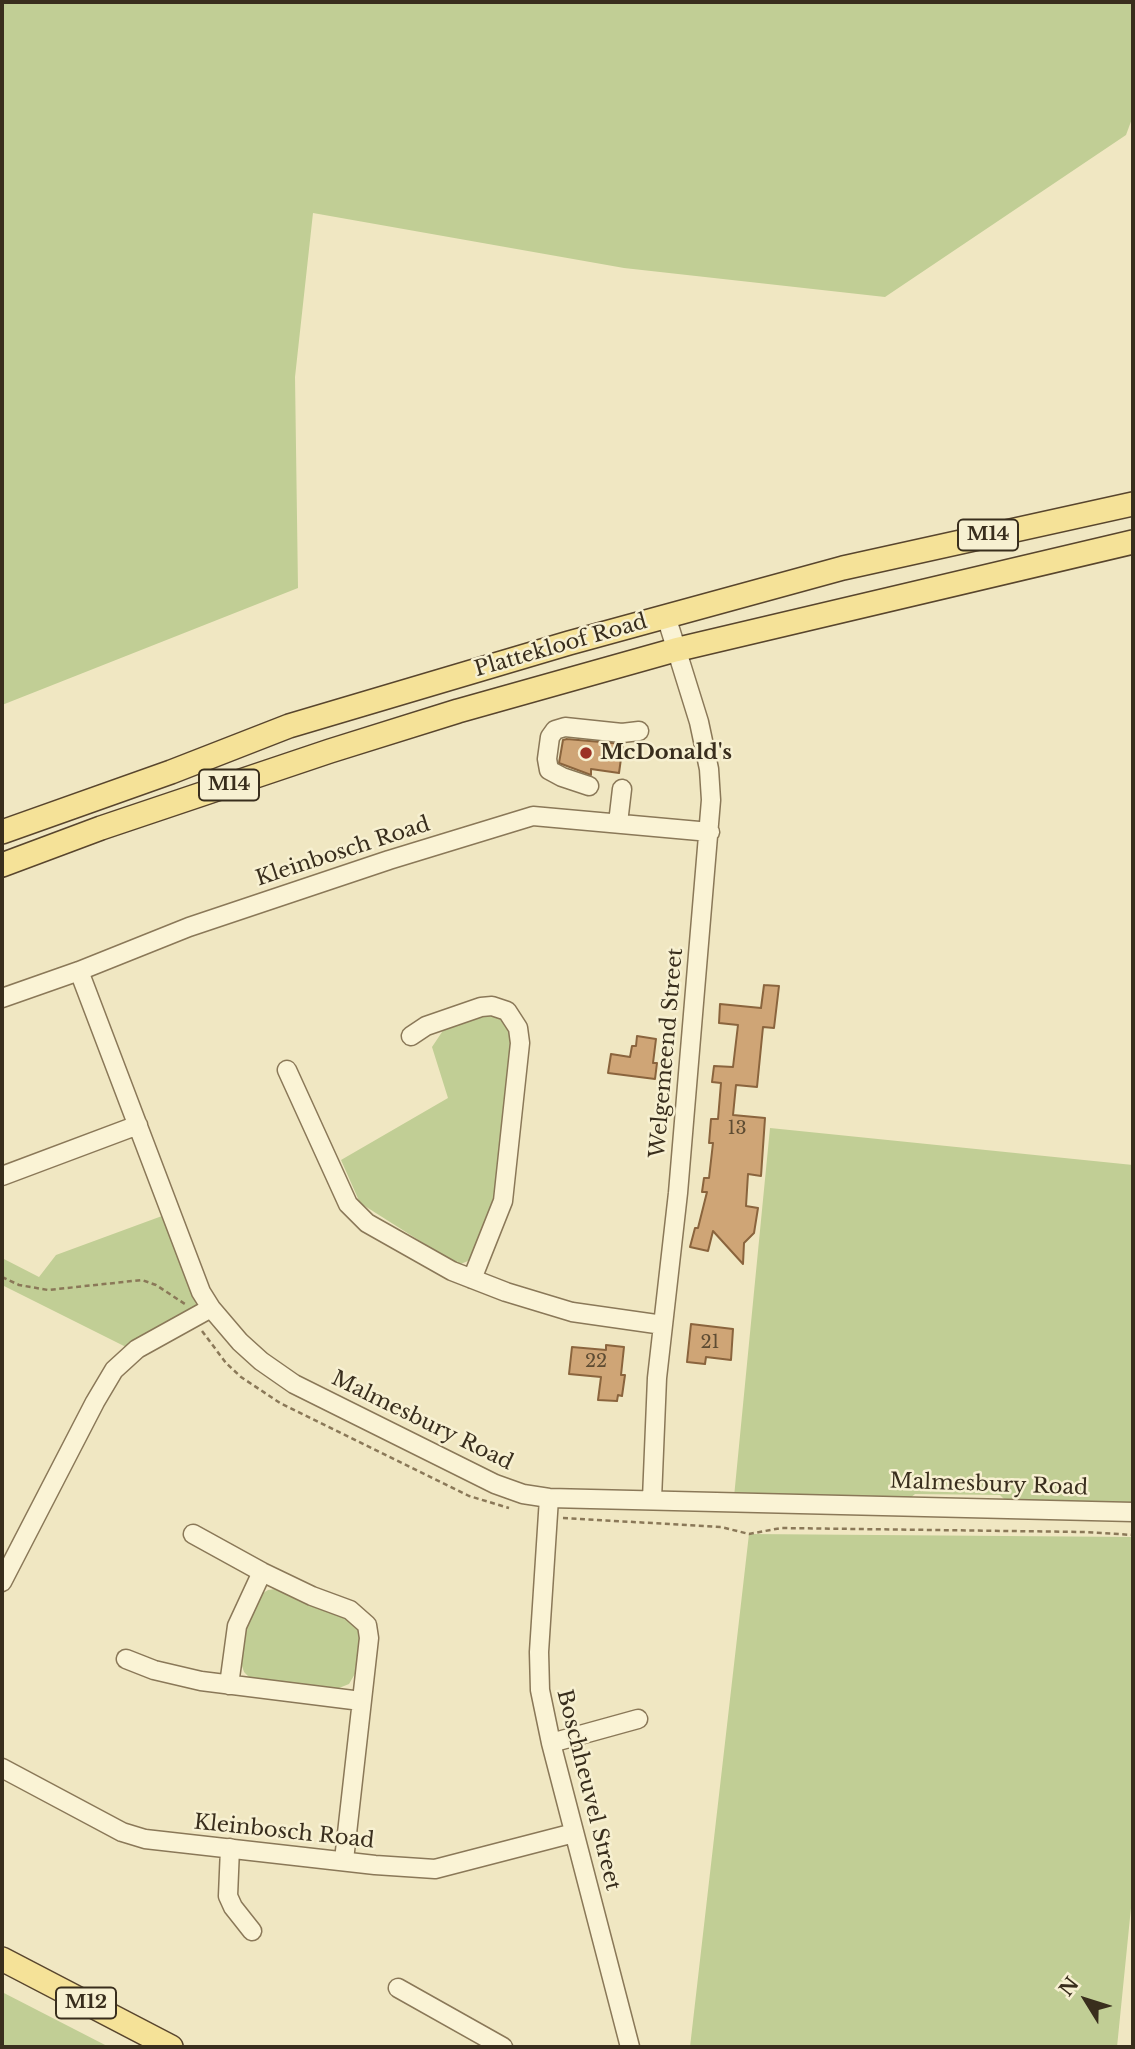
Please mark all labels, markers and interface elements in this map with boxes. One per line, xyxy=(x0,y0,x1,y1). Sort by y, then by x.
road number: M14 xyxy=(958,520,1018,550)
street label: Plattekloof Road xyxy=(472,609,650,683)
place label: McDonald's xyxy=(600,740,732,766)
marker: McDonald's xyxy=(578,745,594,761)
road number: M14 xyxy=(199,770,259,800)
street label: Kleinbosch Road xyxy=(253,812,433,892)
street label: Welgemeend Street xyxy=(645,947,689,1159)
house number: 13 xyxy=(727,1118,747,1140)
house number: 21 xyxy=(700,1332,720,1354)
house number: 22 xyxy=(585,1351,607,1373)
street label: Malmesbury Road xyxy=(327,1366,517,1476)
street label: Malmesbury Road xyxy=(889,1469,1089,1501)
street label: Boschheuvel Street xyxy=(551,1687,625,1893)
street label: Kleinbosch Road xyxy=(192,1810,376,1854)
north arrow xyxy=(1051,1965,1121,2035)
text: N xyxy=(1054,1973,1084,2001)
road number: M12 xyxy=(56,1988,116,2019)

